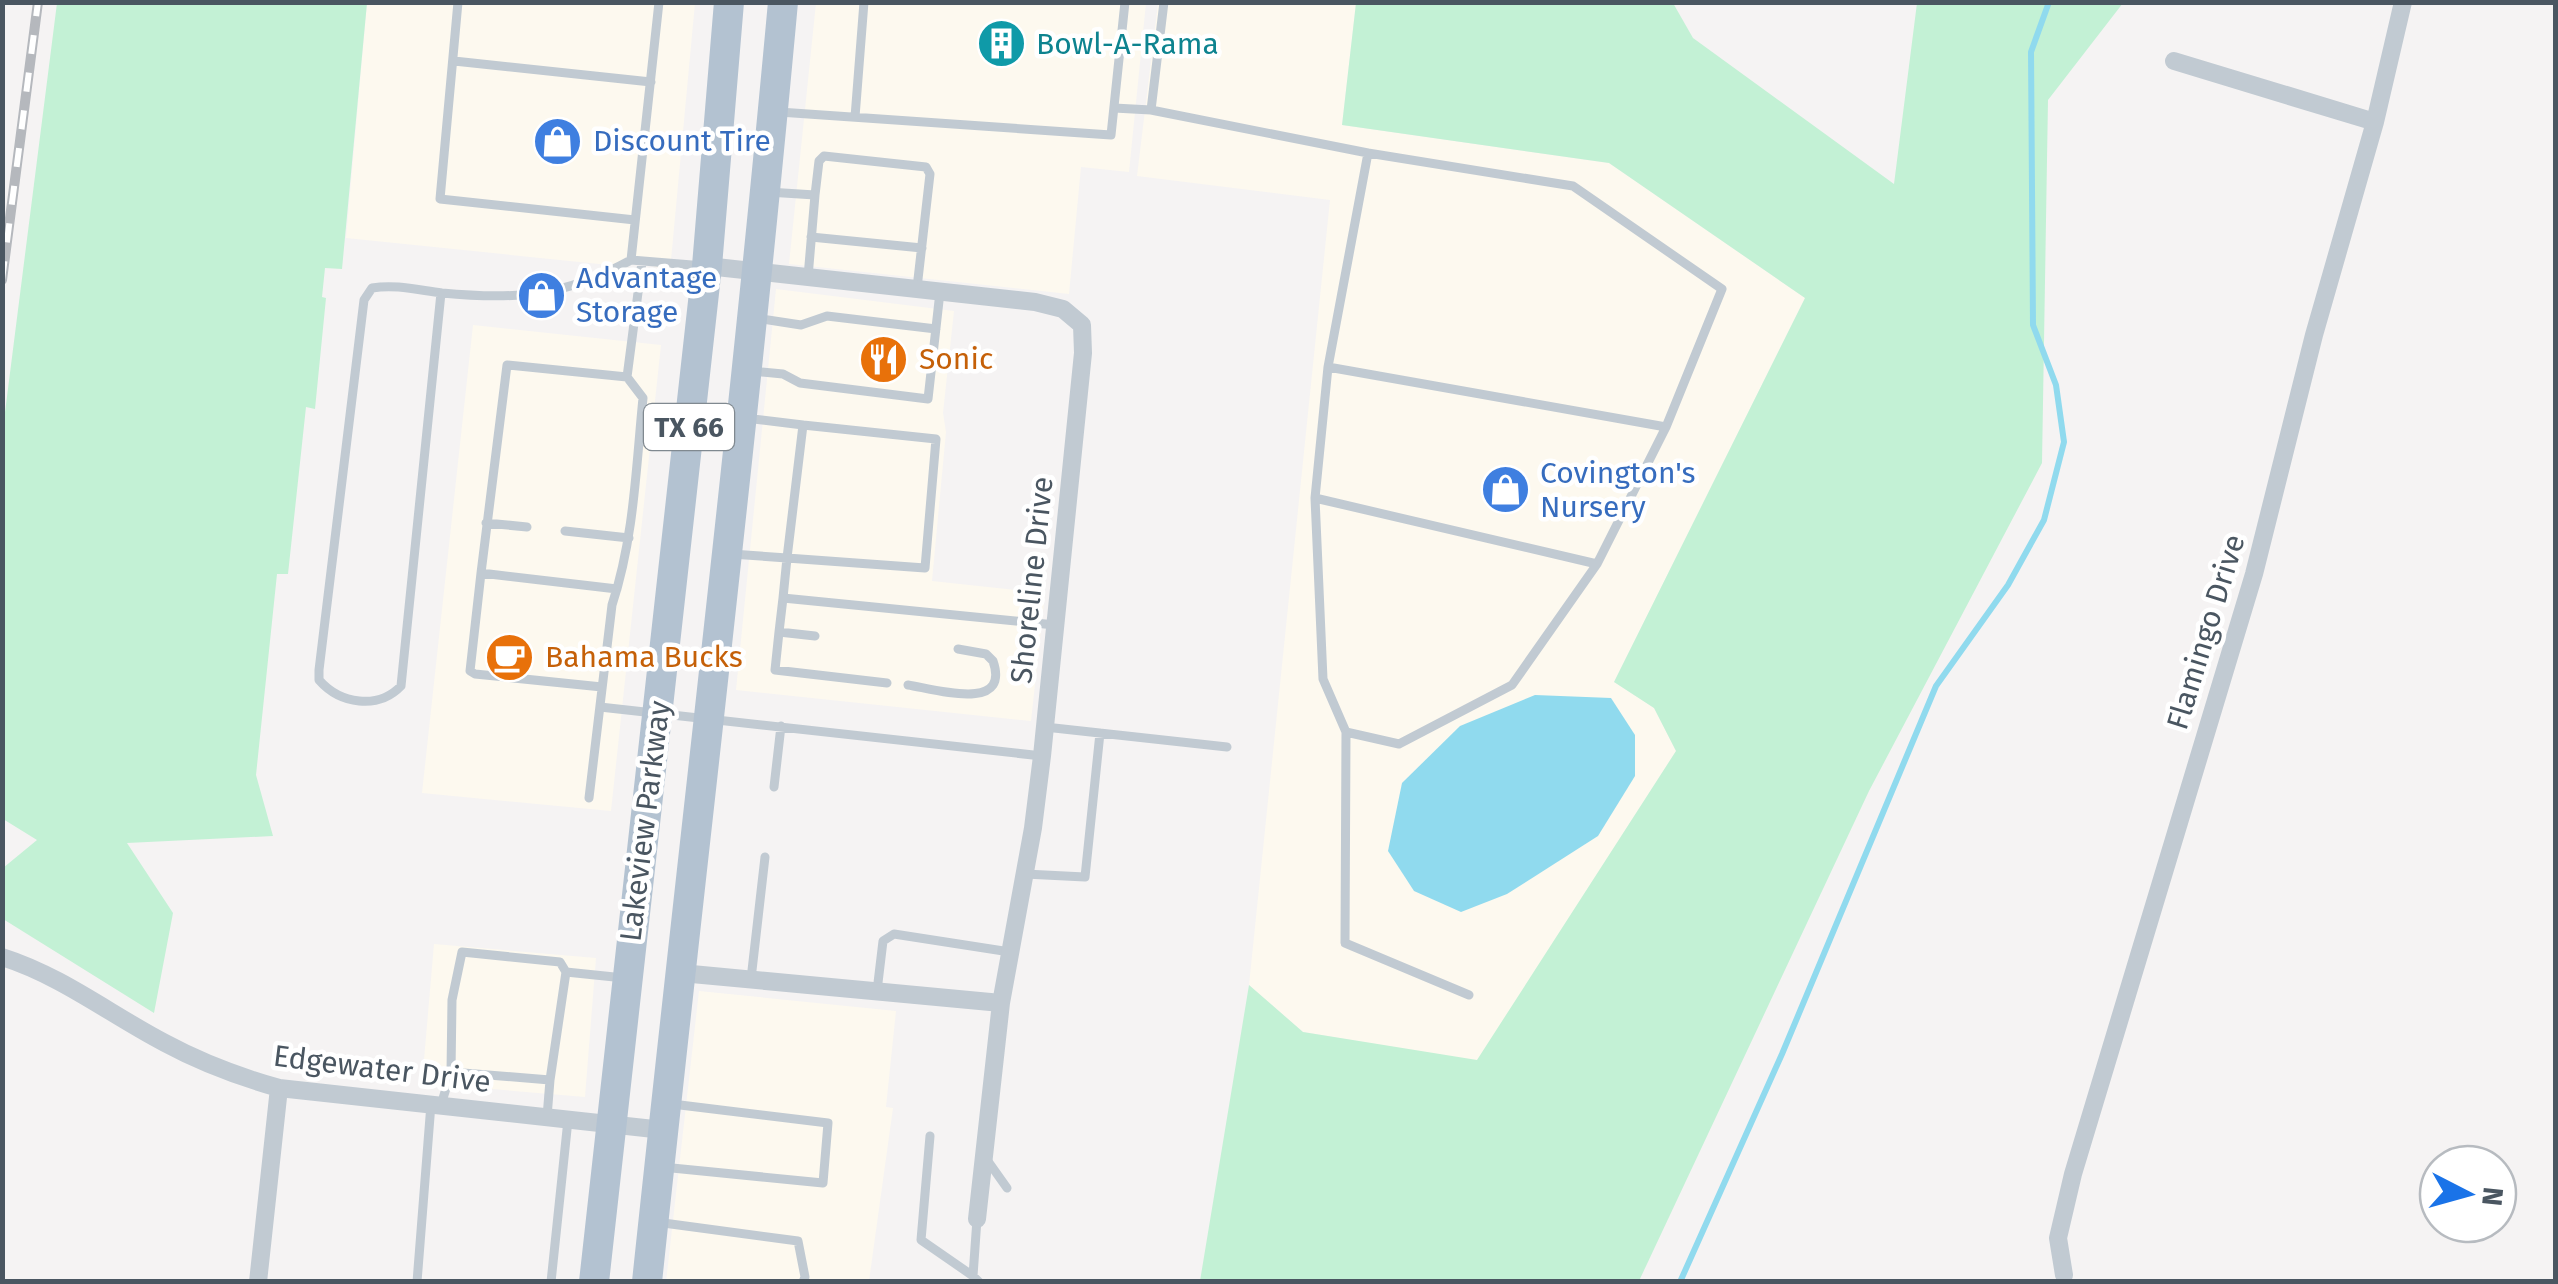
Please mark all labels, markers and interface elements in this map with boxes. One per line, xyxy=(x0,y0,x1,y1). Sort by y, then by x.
building icon: Bowl-A-Rama xyxy=(975,18,1027,70)
place label: Bowl-A-Rama xyxy=(1036,26,1219,62)
shop icon: Discount Tire xyxy=(532,115,584,167)
place label: Discount Tire xyxy=(593,123,771,159)
place label: Advantage Storage xyxy=(576,260,717,330)
shop icon: Advantage Storage xyxy=(515,269,567,321)
restaurant icon: Sonic xyxy=(858,333,910,385)
place label: Sonic xyxy=(919,341,993,377)
road number: TX 66 xyxy=(644,404,734,450)
place label: Covington's Nursery xyxy=(1540,455,1695,525)
shop icon: Covington's Nursery xyxy=(1479,464,1531,516)
street label: Shoreline Drive xyxy=(1003,475,1061,685)
street label: Flamingo Drive xyxy=(2159,530,2253,734)
cafe icon: Bahama Bucks xyxy=(484,631,536,683)
place label: Bahama Bucks xyxy=(545,639,743,675)
street label: Lakeview Parkway xyxy=(612,698,678,943)
street label: Edgewater Drive xyxy=(271,1038,493,1100)
north arrow xyxy=(2418,1144,2518,1244)
text: N xyxy=(2475,1186,2510,1208)

